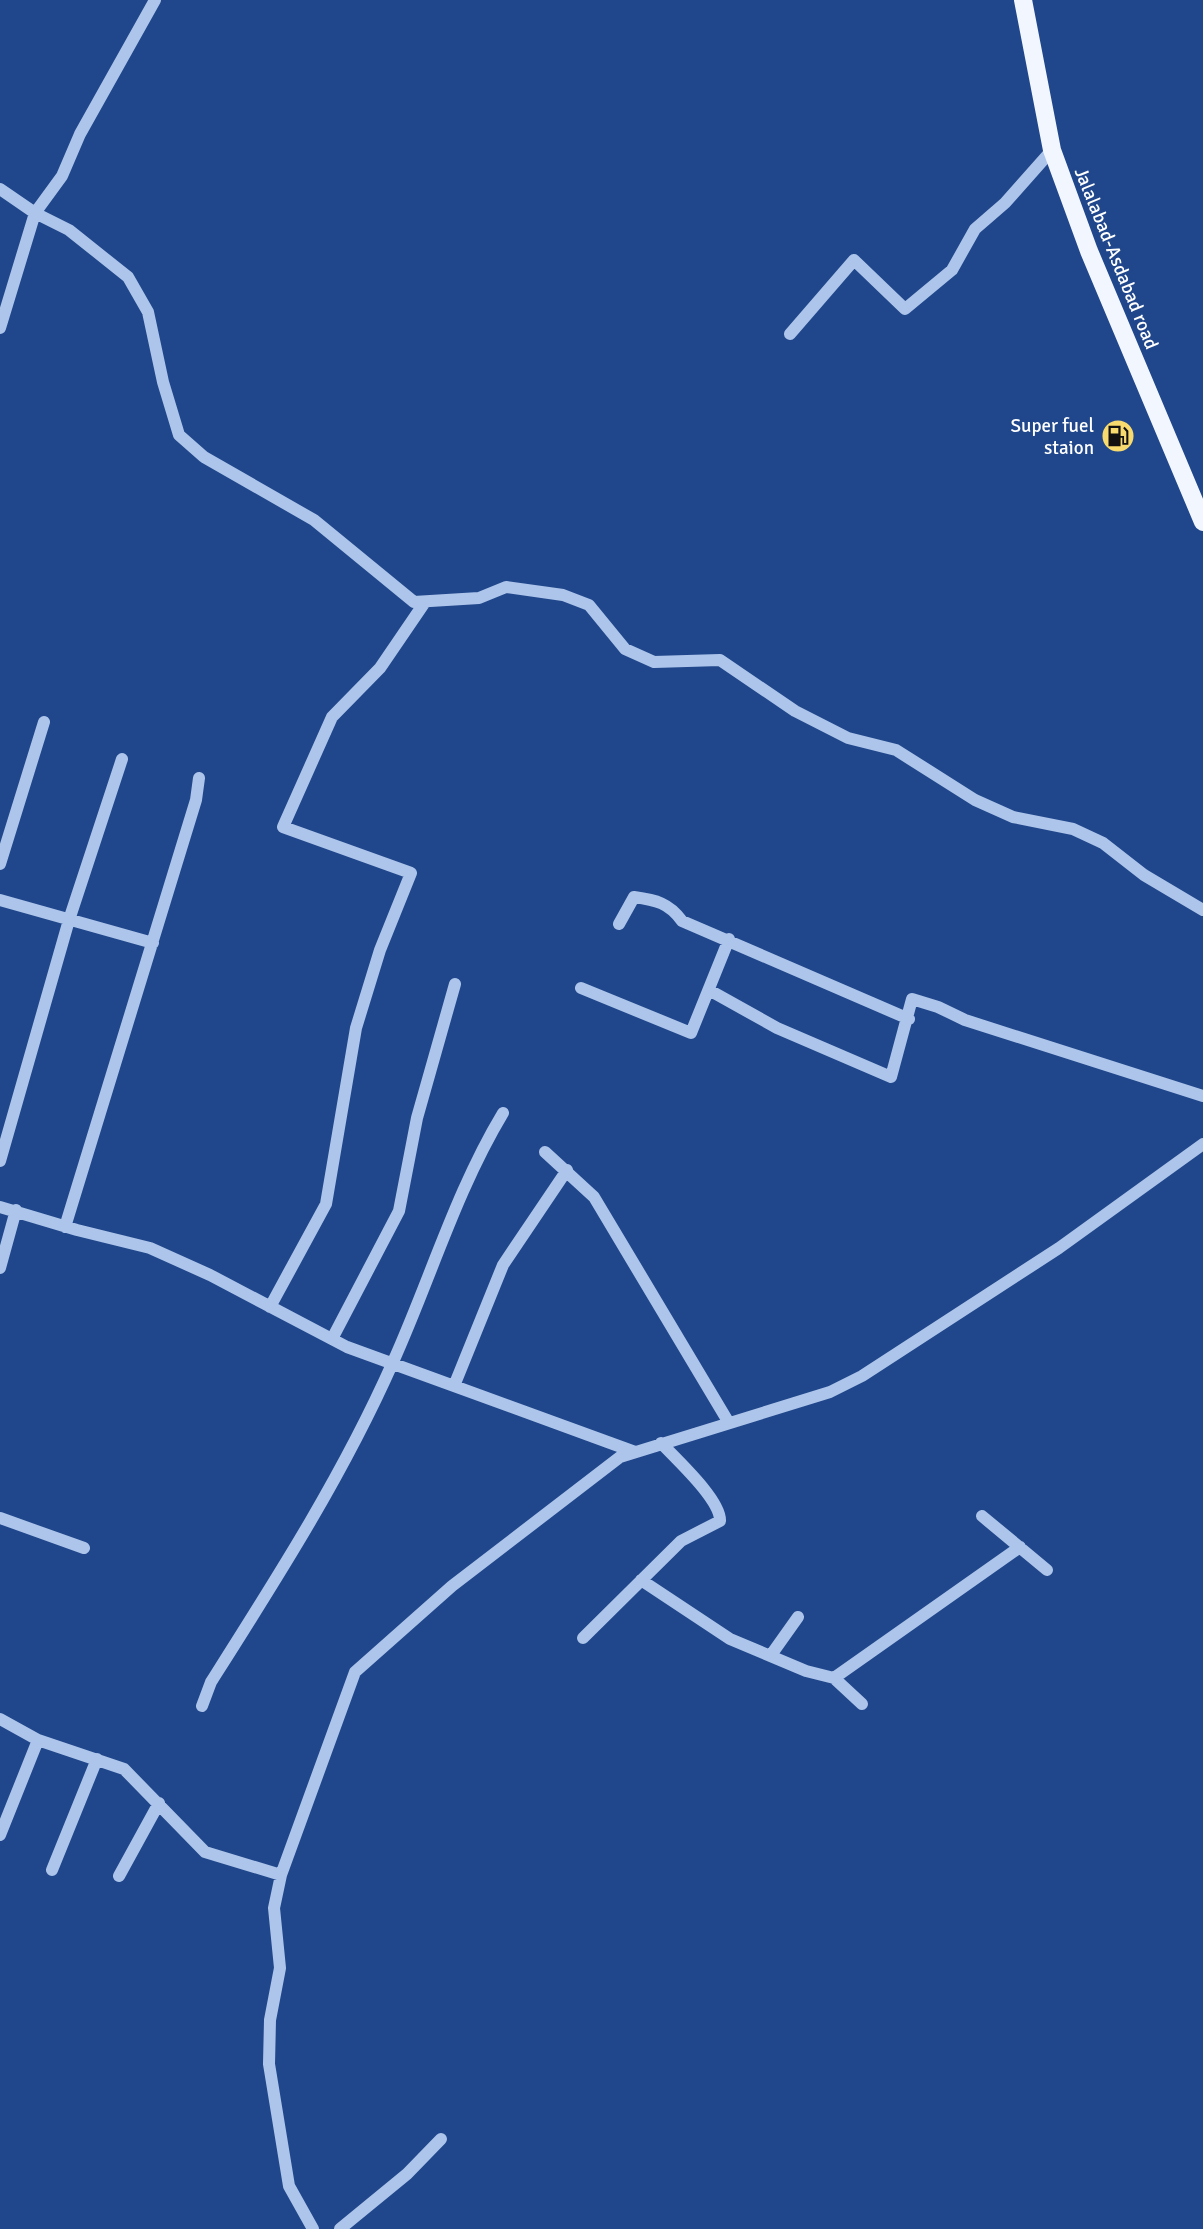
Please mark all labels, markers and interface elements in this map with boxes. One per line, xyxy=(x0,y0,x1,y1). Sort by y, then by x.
street label: Jalalabad-Asdabad road xyxy=(1069,164,1164,353)
place label: Super fuel staion xyxy=(1011,414,1094,460)
fuel station icon: Super fuel staion xyxy=(1099,417,1137,455)

